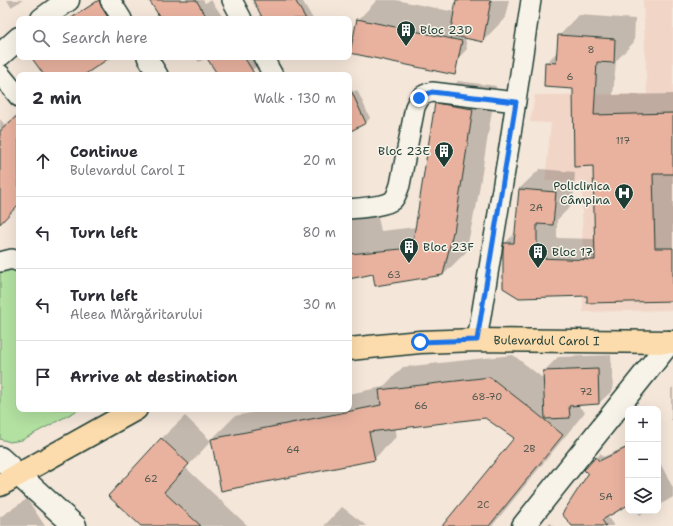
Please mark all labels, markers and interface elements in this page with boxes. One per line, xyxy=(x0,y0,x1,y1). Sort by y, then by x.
search box xyxy=(16,16,352,60)
building icon: Bloc 23D xyxy=(395,19,417,47)
place label: Bloc 23D xyxy=(420,22,472,38)
icon: search xyxy=(30,27,52,49)
text: Search here xyxy=(62,28,148,48)
house number: 8 xyxy=(588,43,595,56)
house number: 6 xyxy=(567,70,574,83)
text: 2 min xyxy=(32,87,82,109)
route end xyxy=(410,89,428,107)
text: Walk · 130 m xyxy=(254,90,336,107)
house number: 117 xyxy=(616,134,630,147)
building icon: Bloc 23E xyxy=(433,140,455,168)
text: Continue xyxy=(70,142,138,162)
place label: Bloc 23E xyxy=(378,143,430,159)
icon: ahead xyxy=(32,150,54,172)
text: 20 m xyxy=(303,152,336,169)
text: Bulevardul Carol I xyxy=(70,162,185,179)
place label: Policlinica Câmpina xyxy=(553,178,611,208)
hospital icon: Policlinica Câmpina xyxy=(613,182,635,210)
house number: 2A xyxy=(529,201,543,214)
icon: left xyxy=(32,222,54,244)
text: Turn left xyxy=(70,223,138,243)
text: 80 m xyxy=(302,224,336,241)
building icon: Bloc 23F xyxy=(398,236,420,264)
place label: Bloc 23F xyxy=(423,239,474,255)
building icon: Bloc 17 xyxy=(527,241,549,269)
place label: Bloc 17 xyxy=(552,244,593,260)
house number: 63 xyxy=(387,268,401,281)
text: Turn left xyxy=(70,286,138,306)
icon: left xyxy=(32,294,54,316)
text: 30 m xyxy=(302,296,336,313)
text: Aleea Mărgăritarului xyxy=(70,306,203,323)
street label: Bulevardul Carol I xyxy=(493,332,600,349)
route start xyxy=(411,333,429,351)
icon: arrive xyxy=(32,366,54,388)
text: Arrive at destination xyxy=(70,367,238,387)
house number: 72 xyxy=(579,385,593,398)
house number: 68-70 xyxy=(472,390,502,403)
house number: 66 xyxy=(414,399,428,412)
map controls xyxy=(625,406,661,514)
button: + xyxy=(625,406,661,442)
house number: 2B xyxy=(523,442,535,455)
button: − xyxy=(625,442,661,478)
house number: 64 xyxy=(286,443,300,456)
house number: 62 xyxy=(144,472,158,485)
button: layers xyxy=(625,478,661,514)
house number: 5A xyxy=(599,490,613,503)
house number: 2C xyxy=(477,498,489,511)

